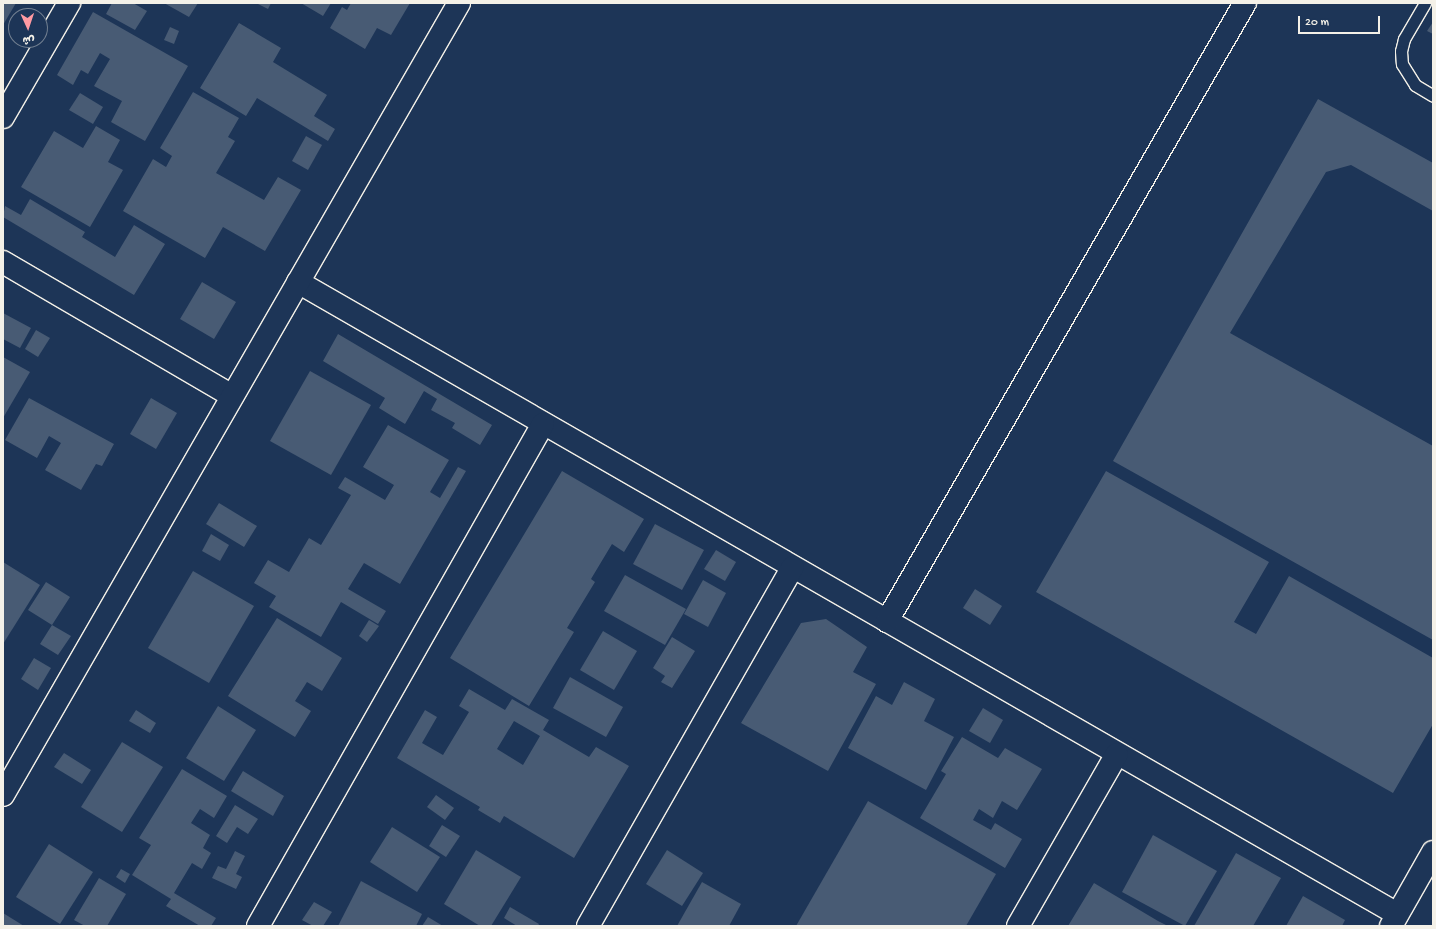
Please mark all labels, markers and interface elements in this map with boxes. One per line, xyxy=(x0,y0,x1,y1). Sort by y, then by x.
north arrow xyxy=(8,8,48,48)
scale bar xyxy=(1300,8,1382,34)
text: 20 m xyxy=(1305,16,1329,30)
text: ش xyxy=(22,33,35,45)

